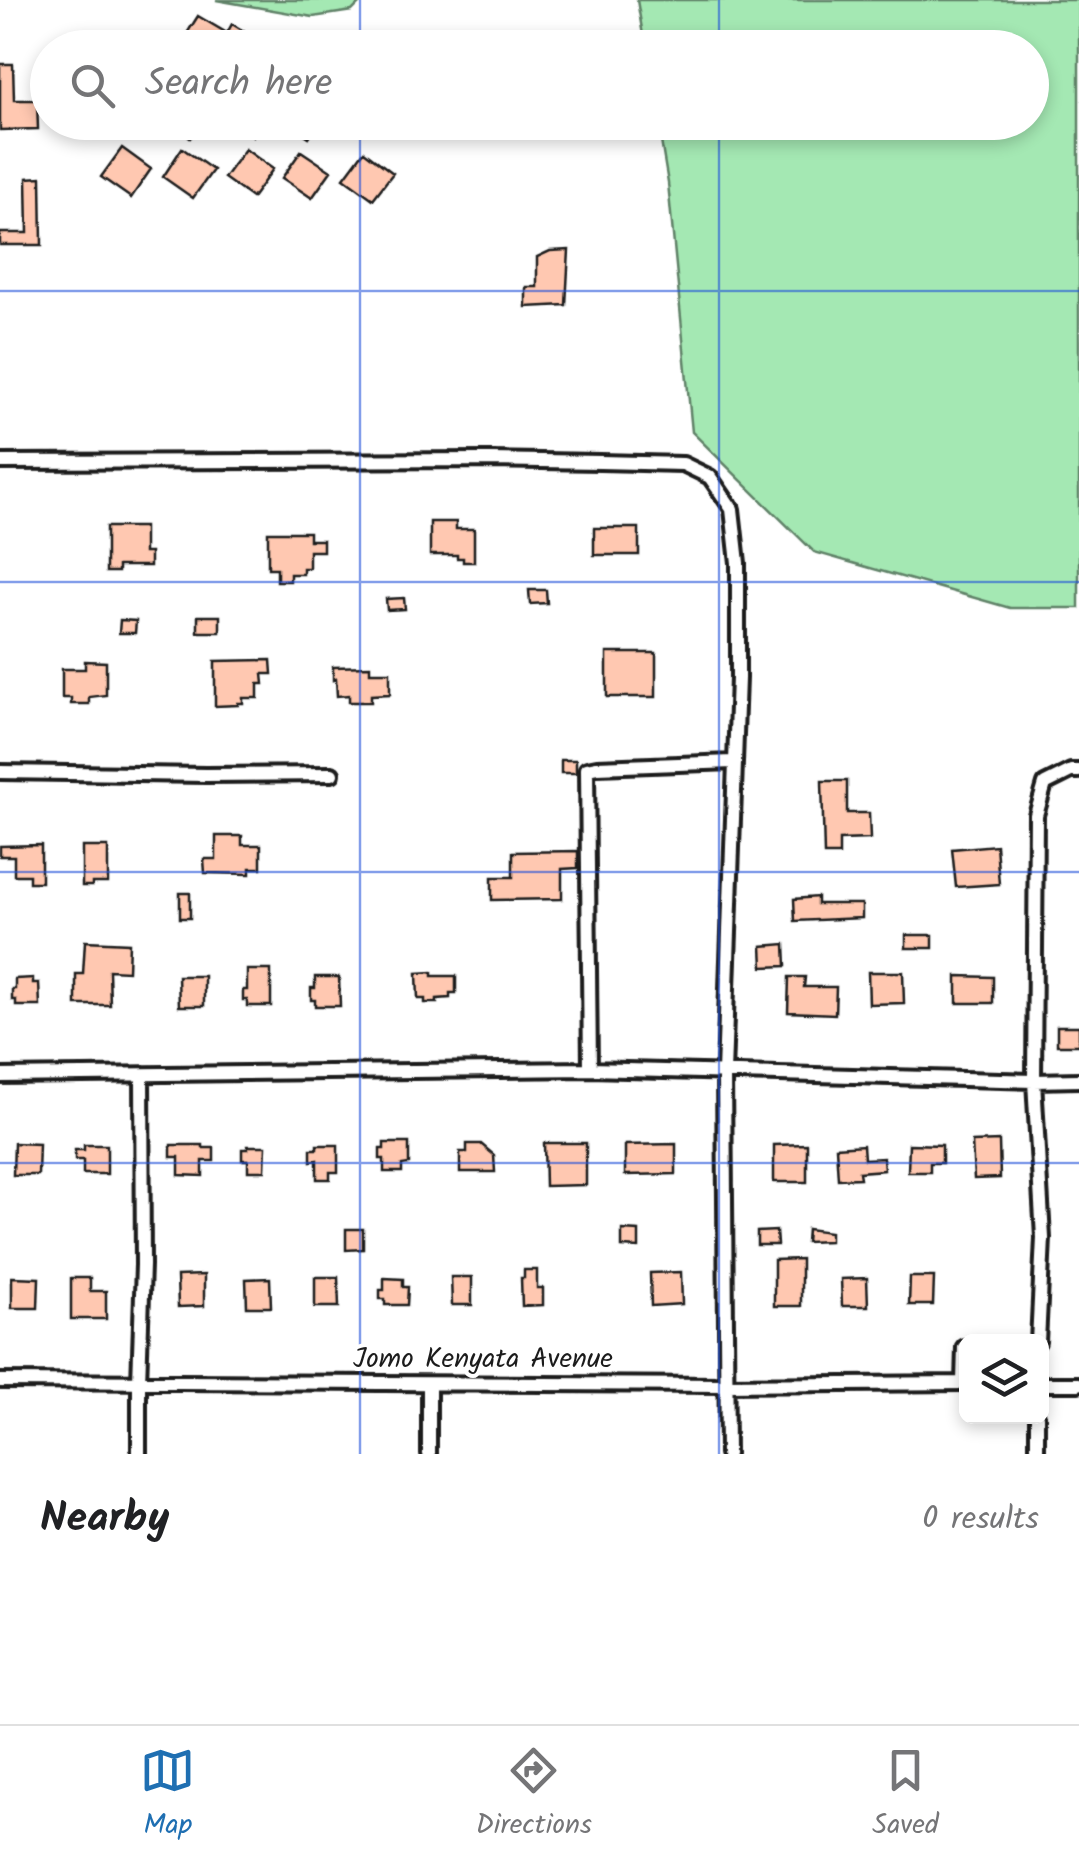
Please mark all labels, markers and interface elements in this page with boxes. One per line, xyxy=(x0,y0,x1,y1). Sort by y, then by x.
search box xyxy=(30,30,1049,140)
text: Search here xyxy=(145,55,332,115)
icon: search xyxy=(65,58,120,113)
map controls xyxy=(959,1334,1049,1424)
button: layers xyxy=(959,1334,1049,1424)
street label: Jomo Kenyata Avenue xyxy=(353,1337,613,1382)
text: Nearby xyxy=(40,1486,169,1553)
text: 0 results xyxy=(922,1494,1039,1545)
tab: Map xyxy=(140,1743,195,1848)
tab: Directions xyxy=(476,1743,592,1848)
tab: Saved xyxy=(872,1743,939,1848)

